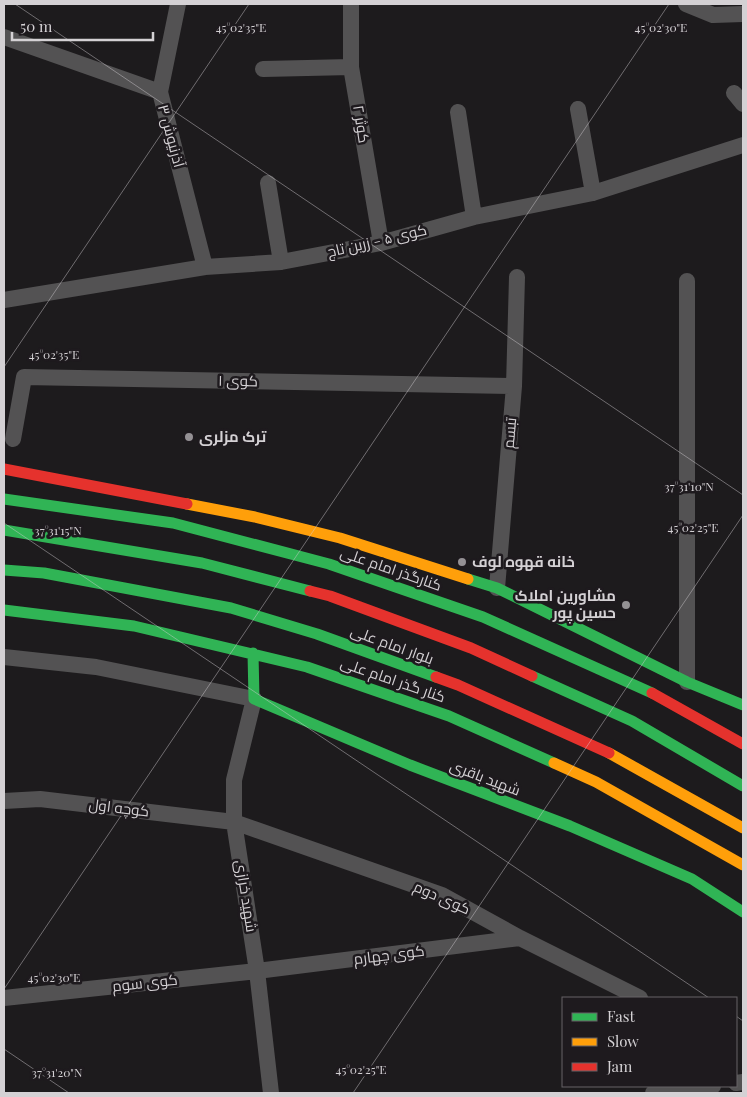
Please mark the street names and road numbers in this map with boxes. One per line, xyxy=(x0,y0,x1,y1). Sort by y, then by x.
street label: آذرنیوش ۳ xyxy=(153,102,190,170)
street label: کوثر ۲ xyxy=(349,103,375,144)
street label: کوی ۵ - زرین تاج xyxy=(325,219,429,263)
street label: کوی ۱ xyxy=(218,370,258,391)
street label: تبسم xyxy=(498,416,521,449)
street label: کنارگذر امام علی xyxy=(338,541,445,596)
street label: بلوار امام علی xyxy=(348,620,437,669)
street label: کنار گذر امام علی xyxy=(338,652,448,707)
street label: شهید باقری xyxy=(447,754,523,801)
street label: کوچه اول xyxy=(88,793,151,822)
street label: شهید خرازی xyxy=(230,858,263,933)
street label: کوی دوم xyxy=(411,876,474,919)
street label: کوی چهارم xyxy=(352,940,426,969)
street label: کوی سوم xyxy=(111,969,179,996)

